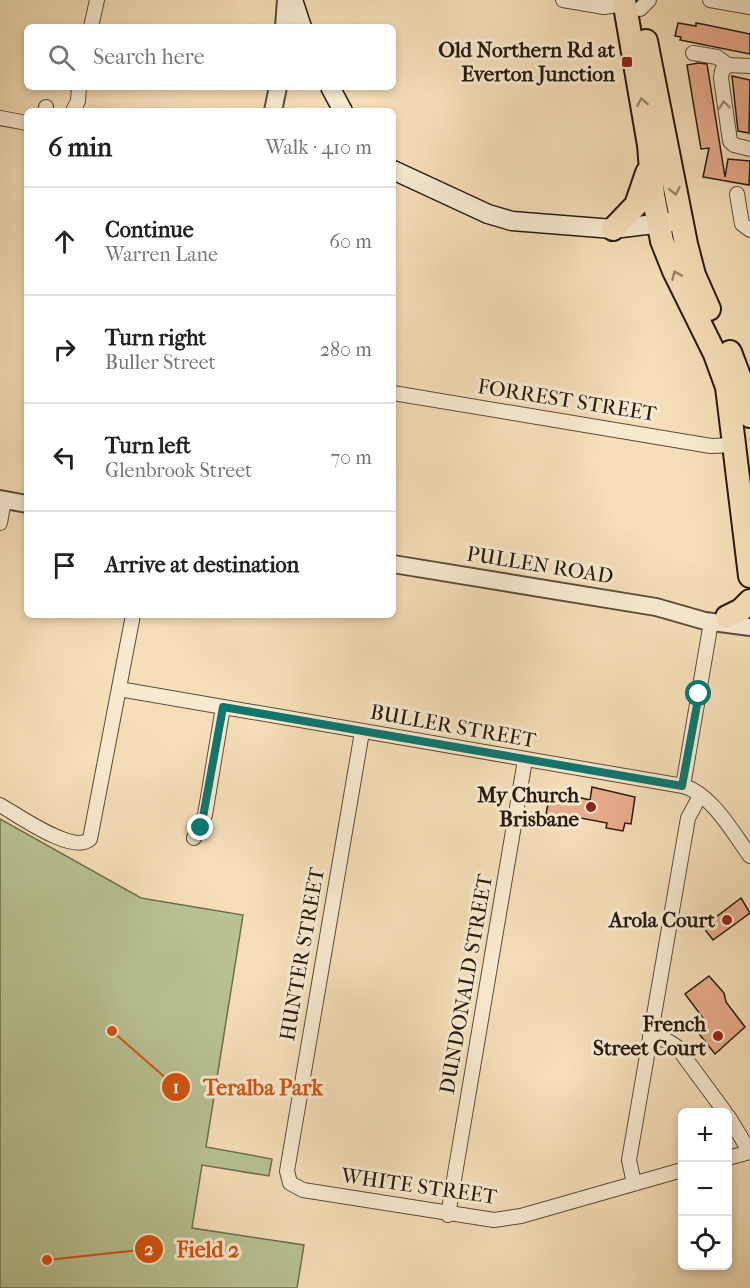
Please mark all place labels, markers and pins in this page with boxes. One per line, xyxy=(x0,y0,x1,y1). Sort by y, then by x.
place label: Old Northern Rd at Everton Junction xyxy=(438,38,616,86)
marker: Old Northern Rd at Everton Junction xyxy=(620,55,634,69)
place label: My Church Brisbane xyxy=(476,783,580,831)
marker: My Church Brisbane xyxy=(584,800,598,814)
place label: Arola Court xyxy=(607,908,715,932)
marker: Arola Court xyxy=(720,913,734,927)
place label: French Street Court xyxy=(593,1012,706,1060)
marker: French Street Court xyxy=(711,1029,725,1043)
callout: Teralba Park xyxy=(161,1067,334,1107)
callout: Field 2 xyxy=(134,1229,251,1269)

